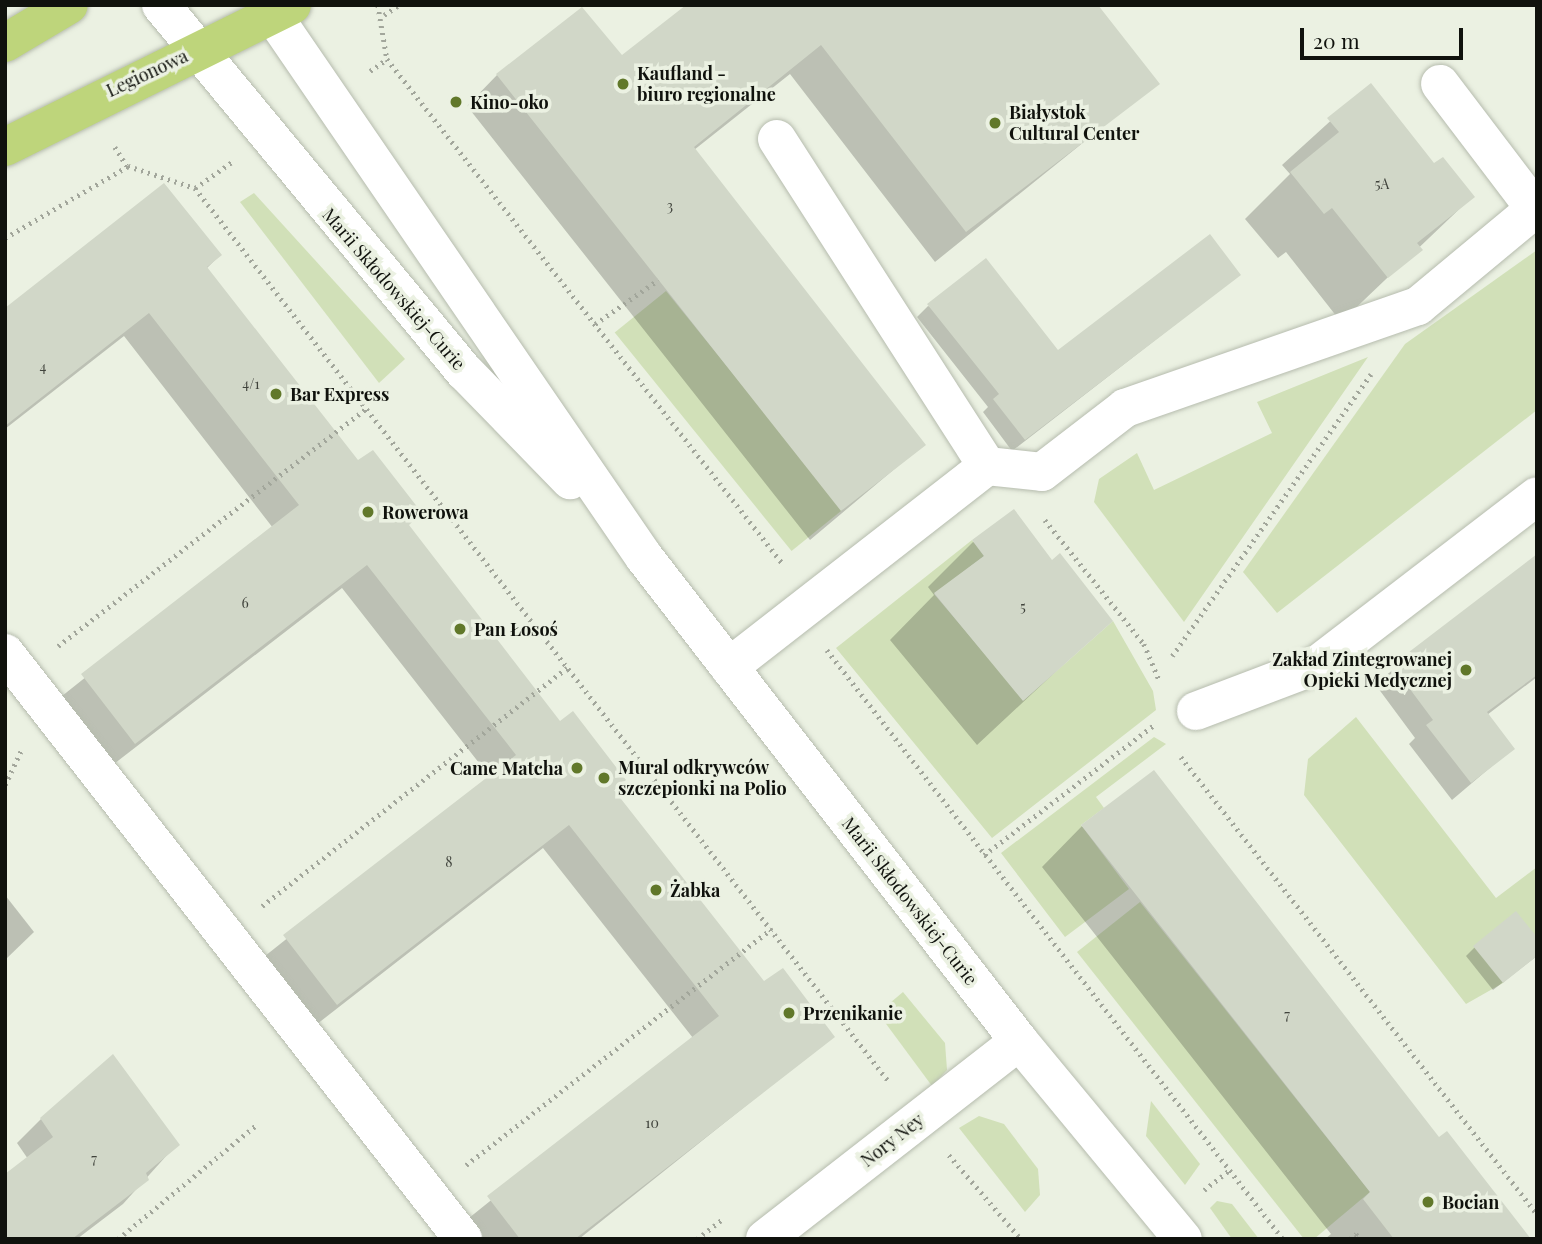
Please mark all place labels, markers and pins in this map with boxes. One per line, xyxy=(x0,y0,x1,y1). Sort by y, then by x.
place label: Kaufland - biuro regionalne xyxy=(637,63,776,106)
marker: Kaufland - biuro regionalne xyxy=(615,76,631,92)
place label: Kino-oko xyxy=(470,91,549,113)
marker: Kino-oko xyxy=(448,94,464,110)
place label: Białystok Cultural Center xyxy=(1009,102,1139,144)
marker: Białystok Cultural Center xyxy=(987,115,1003,131)
place label: Bar Express xyxy=(290,383,390,405)
marker: Bar Express xyxy=(268,386,284,402)
place label: Rowerowa xyxy=(382,501,469,523)
marker: Rowerowa xyxy=(360,504,376,520)
place label: Pan Łosoś xyxy=(474,618,558,640)
marker: Pan Łosoś xyxy=(452,621,468,637)
place label: Zakład Zintegrowanej Opieki Medycznej xyxy=(1272,649,1452,692)
marker: Zakład Zintegrowanej Opieki Medycznej xyxy=(1458,662,1474,678)
place label: Came Matcha xyxy=(450,757,563,779)
place label: Mural odkrywców szczepionki na Polio xyxy=(618,757,787,800)
marker: Came Matcha xyxy=(569,760,585,776)
marker: Mural odkrywców szczepionki na Polio xyxy=(596,770,612,786)
place label: Żabka xyxy=(670,879,720,901)
marker: Żabka xyxy=(648,882,664,898)
place label: Przenikanie xyxy=(803,1002,903,1024)
marker: Przenikanie xyxy=(781,1005,797,1021)
place label: Bocian xyxy=(1442,1191,1499,1213)
marker: Bocian xyxy=(1420,1194,1436,1210)

